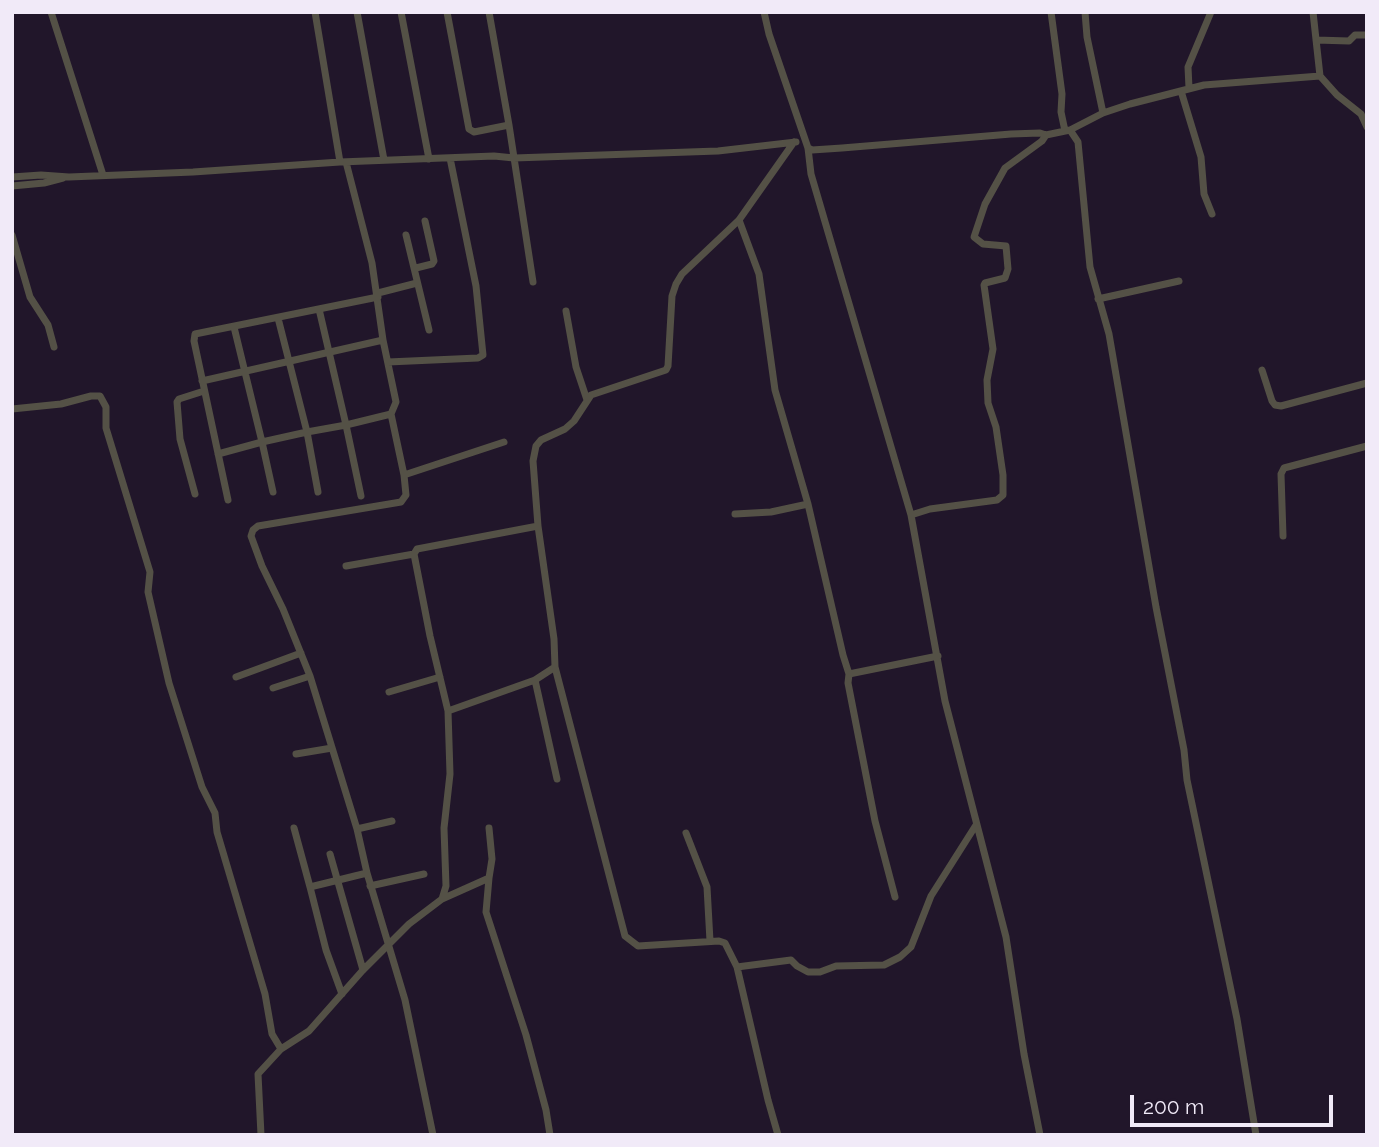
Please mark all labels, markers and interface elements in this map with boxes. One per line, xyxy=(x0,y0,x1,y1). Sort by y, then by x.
scale bar xyxy=(1134,1080,1337,1124)
text: 200 m xyxy=(1143,1094,1204,1119)

